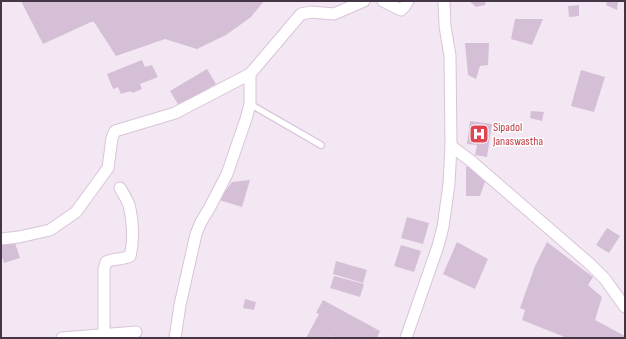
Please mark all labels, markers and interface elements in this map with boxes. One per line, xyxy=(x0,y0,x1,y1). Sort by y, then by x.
place label: Sipadol Janaswastha xyxy=(492,120,543,149)
hospital icon: Sipadol Janaswastha xyxy=(468,123,490,145)

